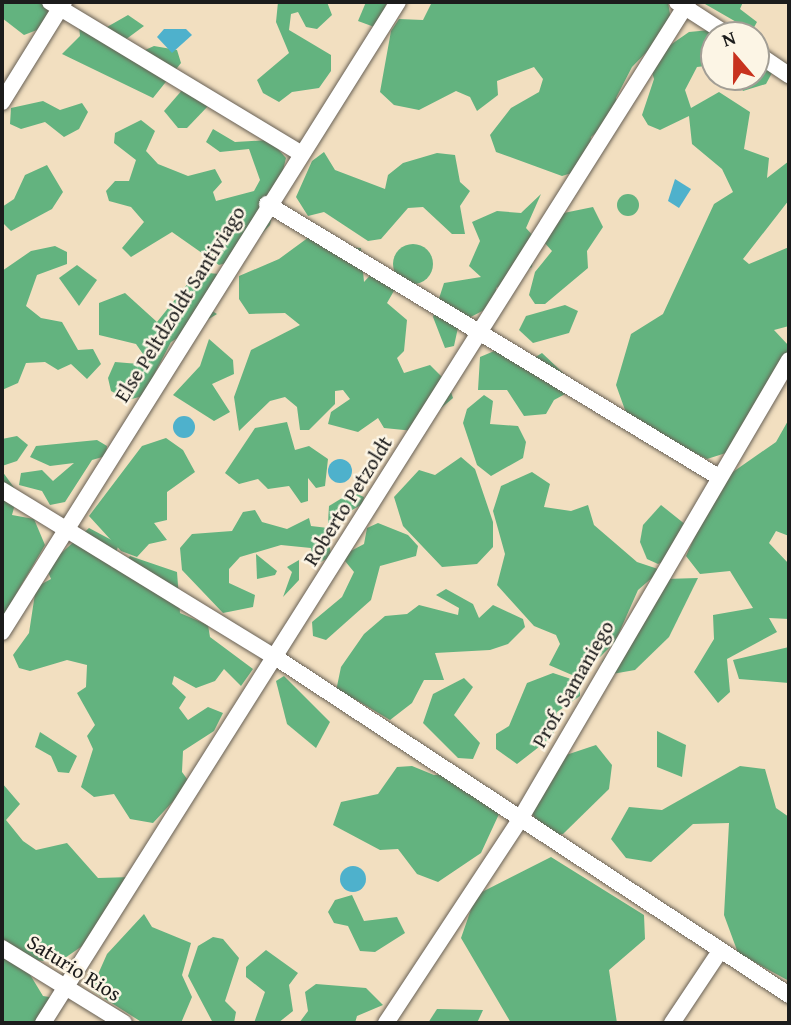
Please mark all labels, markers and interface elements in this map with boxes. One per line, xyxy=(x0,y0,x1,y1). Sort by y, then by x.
north arrow xyxy=(700,21,770,91)
text: N xyxy=(718,23,739,53)
street label: Else Peltdzoldt Santiviago xyxy=(109,201,251,407)
street label: Roberto Petzoldt xyxy=(298,432,398,570)
street label: Prof. Samaniego xyxy=(526,616,620,752)
street label: Saturio Rios xyxy=(22,929,126,1007)

